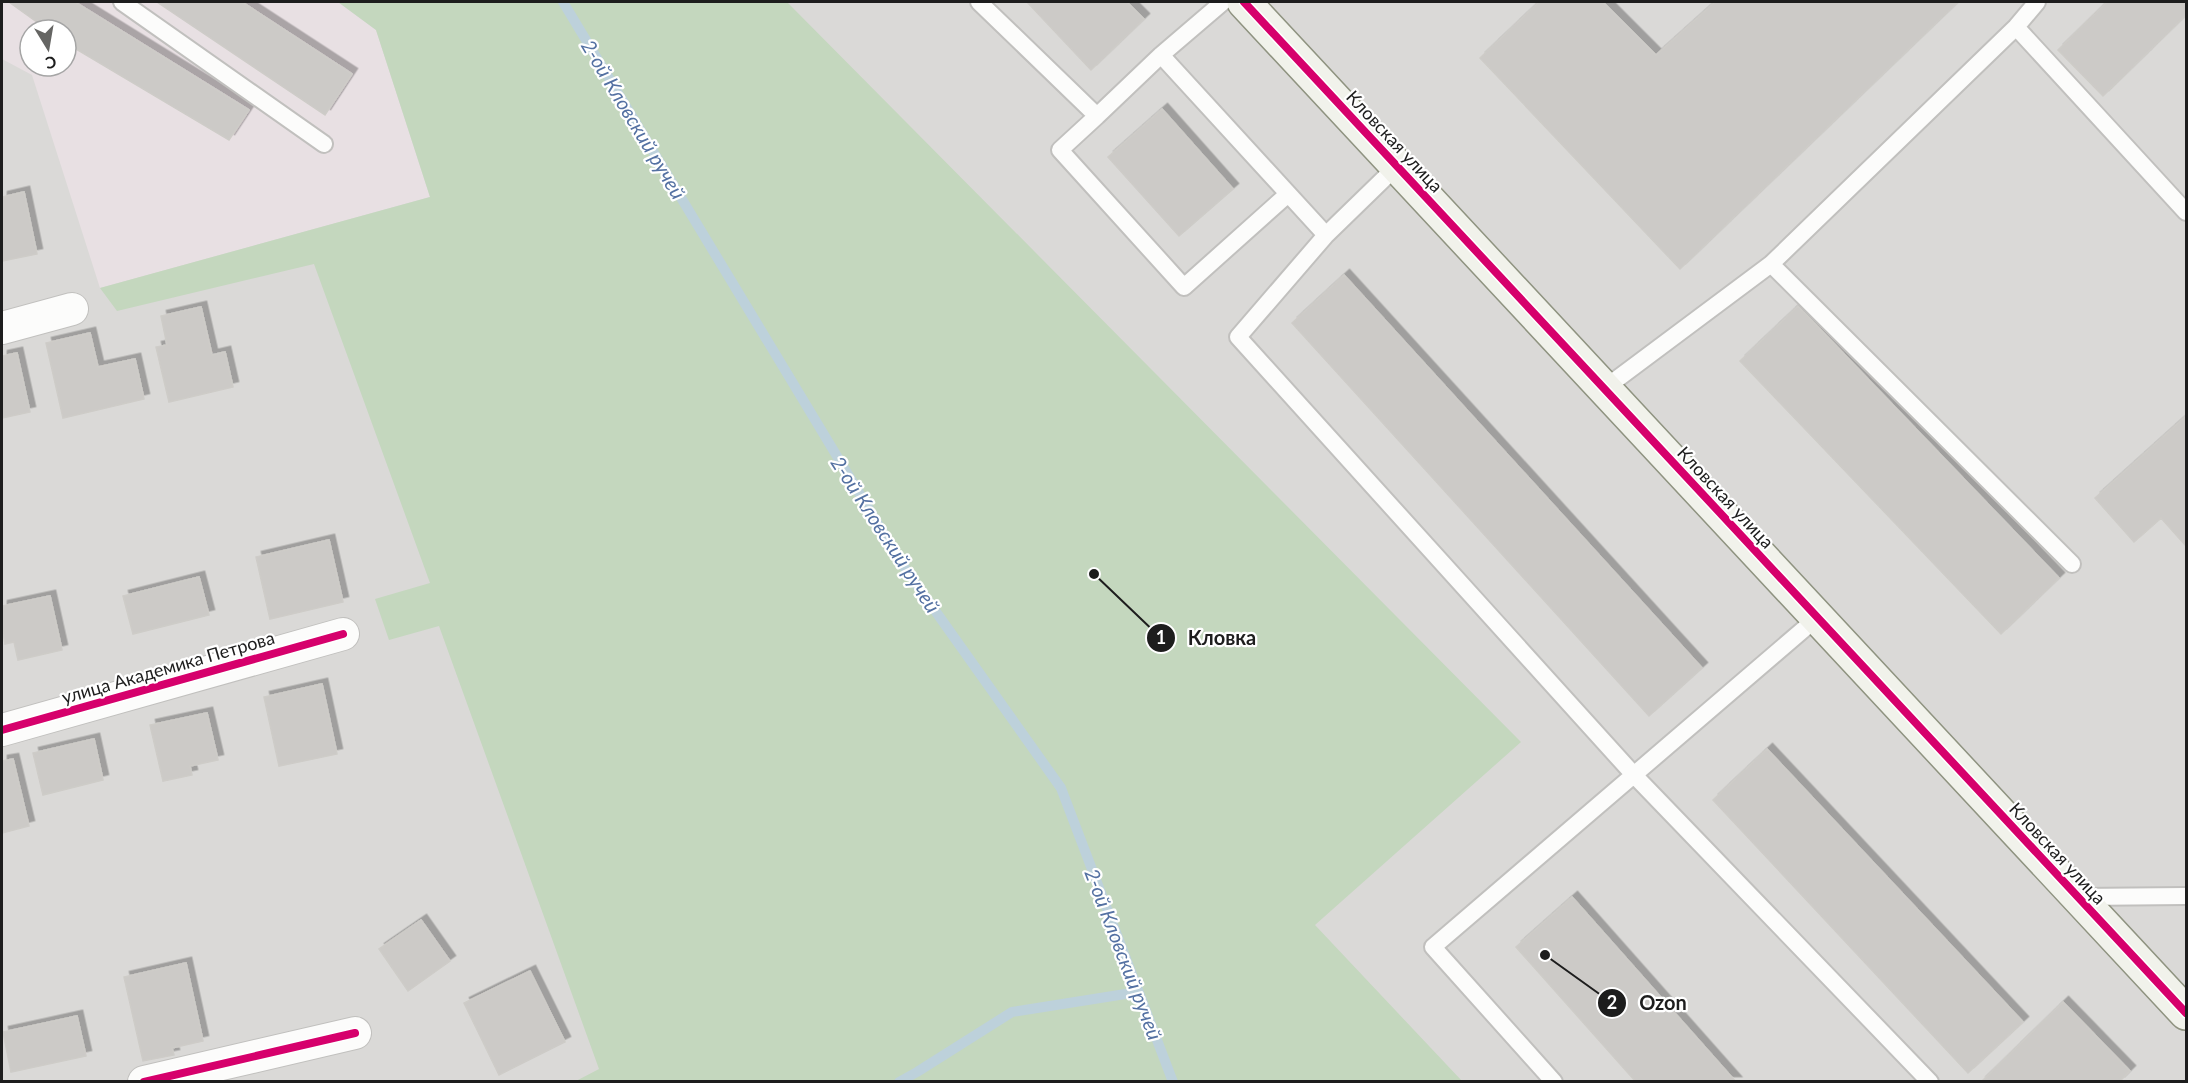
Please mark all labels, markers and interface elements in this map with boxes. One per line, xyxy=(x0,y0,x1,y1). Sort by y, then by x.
north arrow xyxy=(18,18,78,78)
water label: 2-ой Кловский ручей xyxy=(577,35,691,203)
text: С xyxy=(44,53,58,74)
street label: Кловская улица xyxy=(1342,86,1448,196)
street label: Кловская улица xyxy=(1673,442,1779,552)
water label: 2-ой Кловский ручей xyxy=(826,451,946,617)
callout: Кловка xyxy=(1146,619,1269,657)
text: Кловка xyxy=(1188,625,1256,649)
street label: улица Академика Петрова xyxy=(59,626,277,708)
text: 1 xyxy=(1156,626,1166,648)
street label: Кловская улица xyxy=(2005,798,2111,908)
water label: 2-ой Кловский ручей xyxy=(1080,865,1168,1043)
callout: Ozon xyxy=(1597,984,1699,1022)
text: Ozon xyxy=(1639,990,1687,1014)
text: 2 xyxy=(1607,991,1617,1013)

